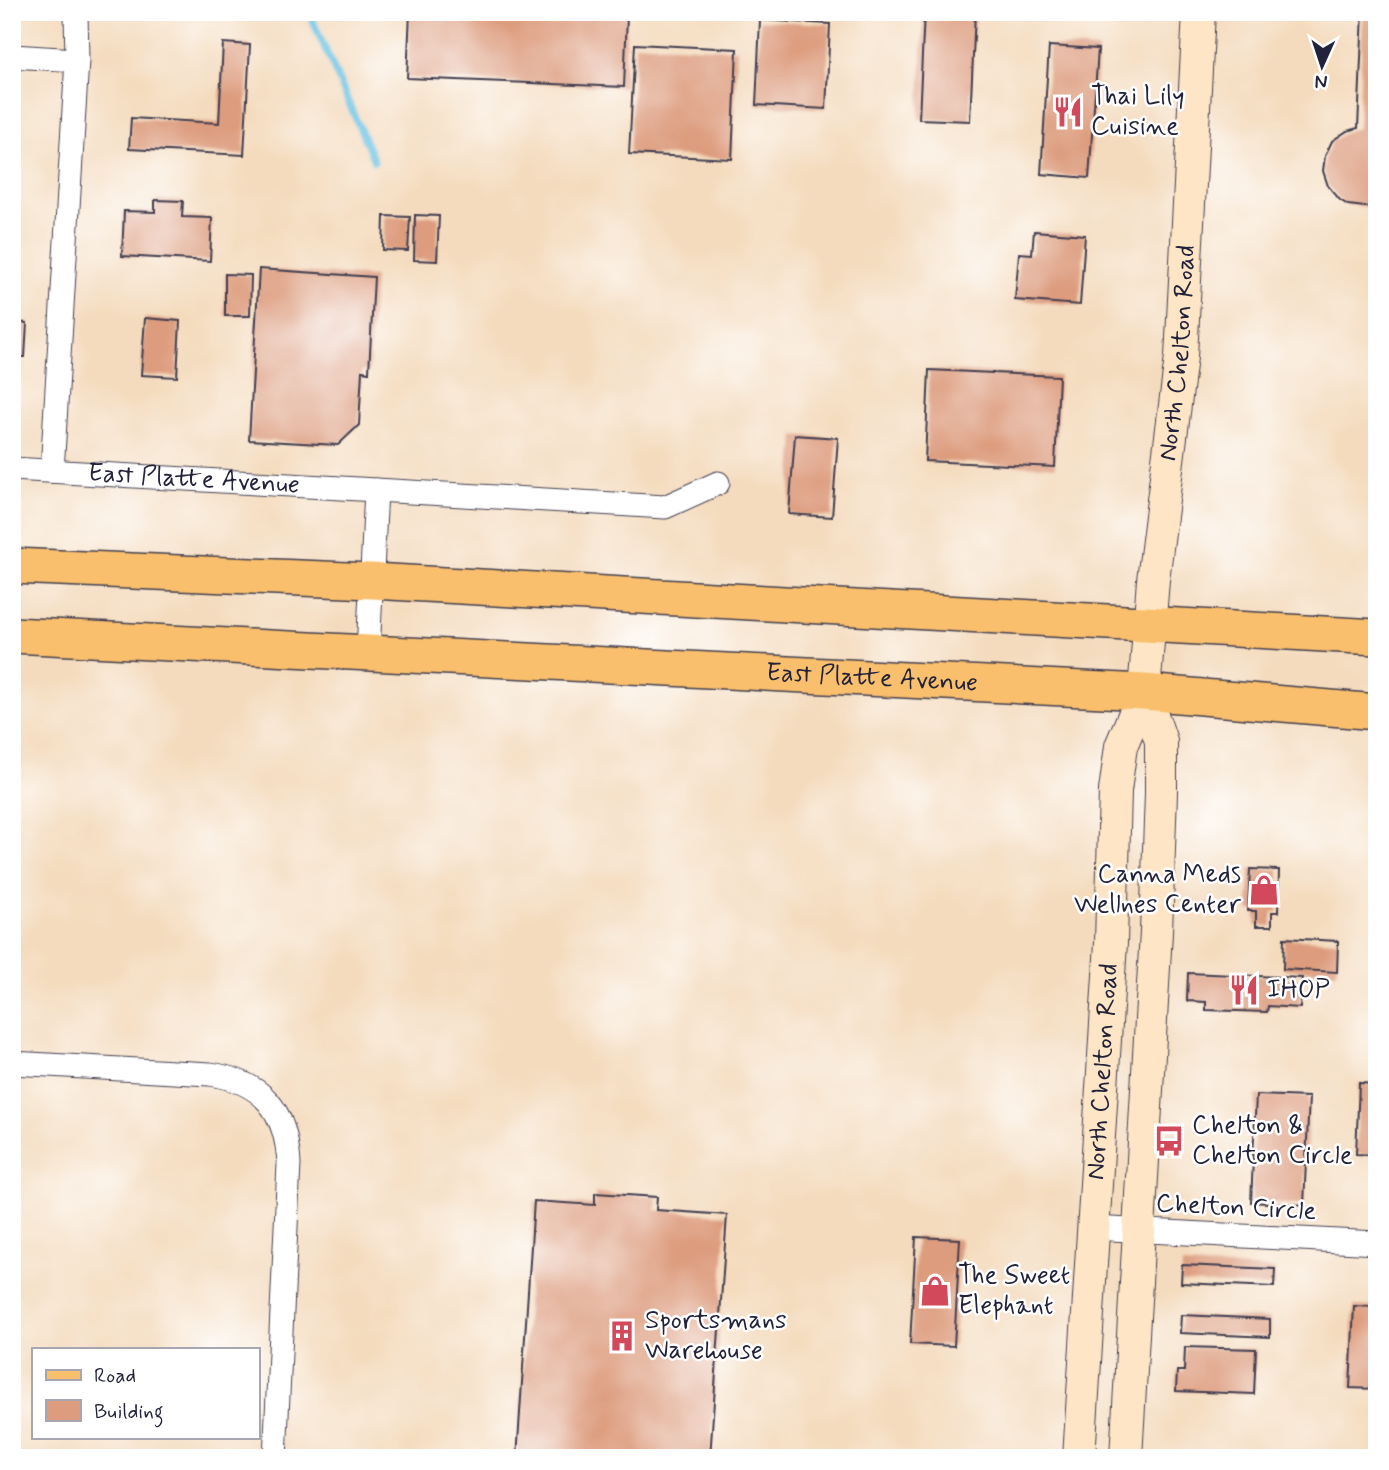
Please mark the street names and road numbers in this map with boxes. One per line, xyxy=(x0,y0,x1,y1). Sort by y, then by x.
street label: North Chelton Road xyxy=(1151,244,1204,463)
street label: East Platte Avenue xyxy=(87,456,301,503)
street label: East Platte Avenue xyxy=(765,656,979,701)
street label: North Chelton Road xyxy=(1079,962,1127,1181)
street label: Chelton Circle xyxy=(1155,1187,1317,1229)

